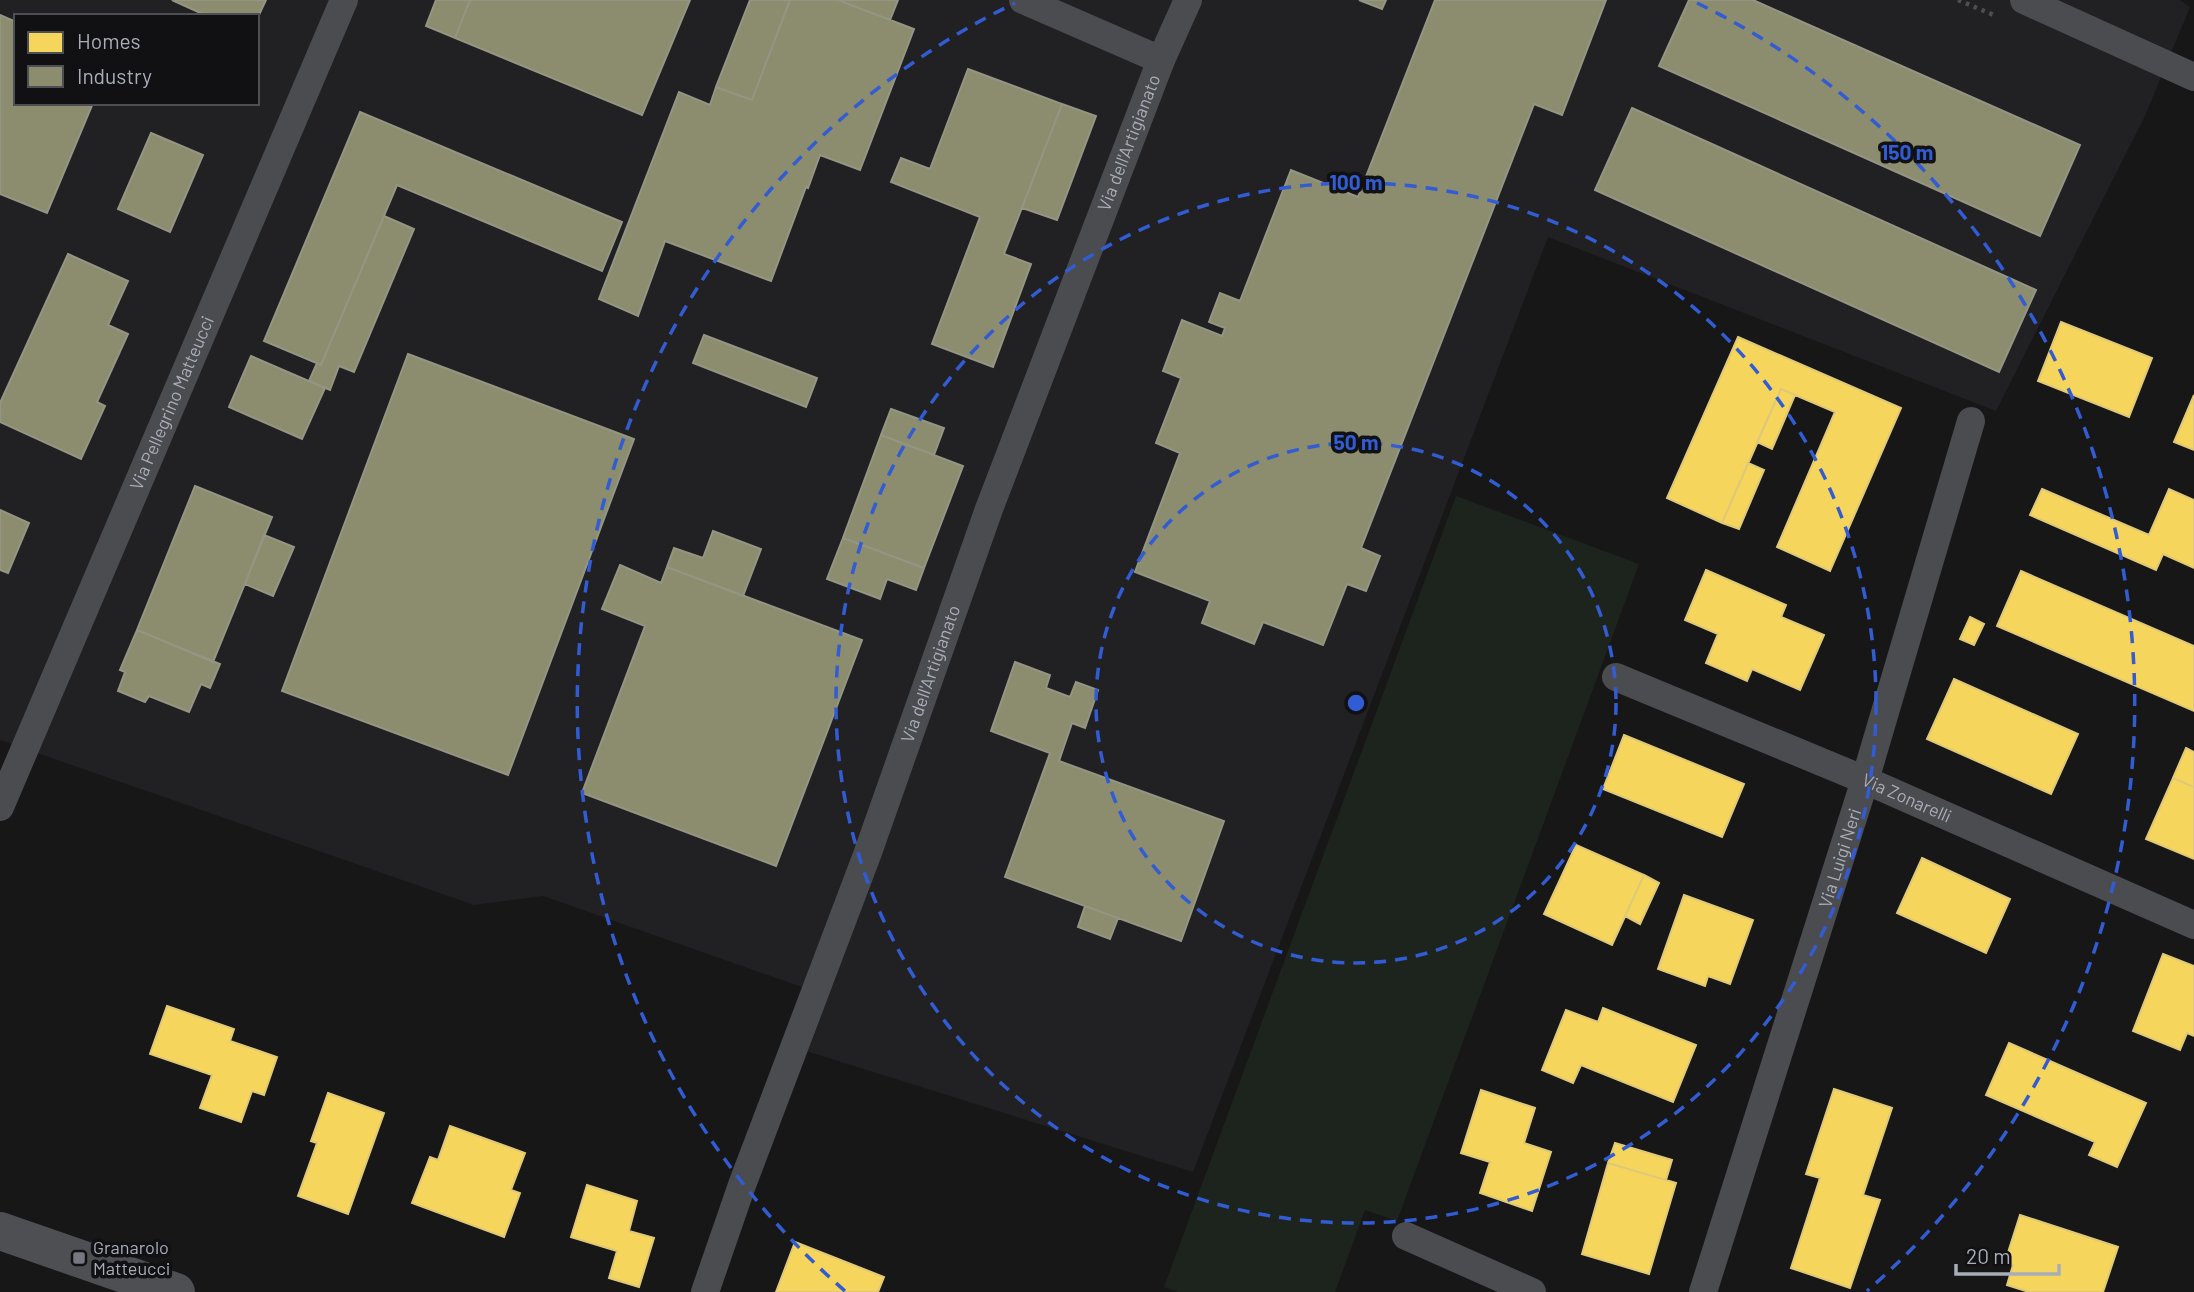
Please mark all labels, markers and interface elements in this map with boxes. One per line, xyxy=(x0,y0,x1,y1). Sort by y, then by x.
legend xyxy=(14,14,259,105)
text: Homes xyxy=(77,28,141,53)
text: Industry xyxy=(77,63,152,88)
street label: Via dell'Artigianato xyxy=(1092,71,1164,214)
text: 150 m xyxy=(1881,139,1933,164)
text: 100 m xyxy=(1329,169,1383,194)
street label: Via Pellegrino Matteucci xyxy=(124,312,218,493)
text: 50 m xyxy=(1333,429,1379,454)
street label: Via dell'Artigianato xyxy=(896,602,964,745)
centre of rings xyxy=(1344,691,1368,715)
street label: Via Zonarelli xyxy=(1859,768,1955,827)
street label: Via Luigi Neri xyxy=(1813,805,1865,910)
scale bar xyxy=(1956,1232,2059,1276)
place label: Granarolo Matteucci xyxy=(93,1236,170,1279)
text: 20 m xyxy=(1966,1243,2011,1268)
marker: Granarolo Matteucci xyxy=(71,1250,87,1266)

